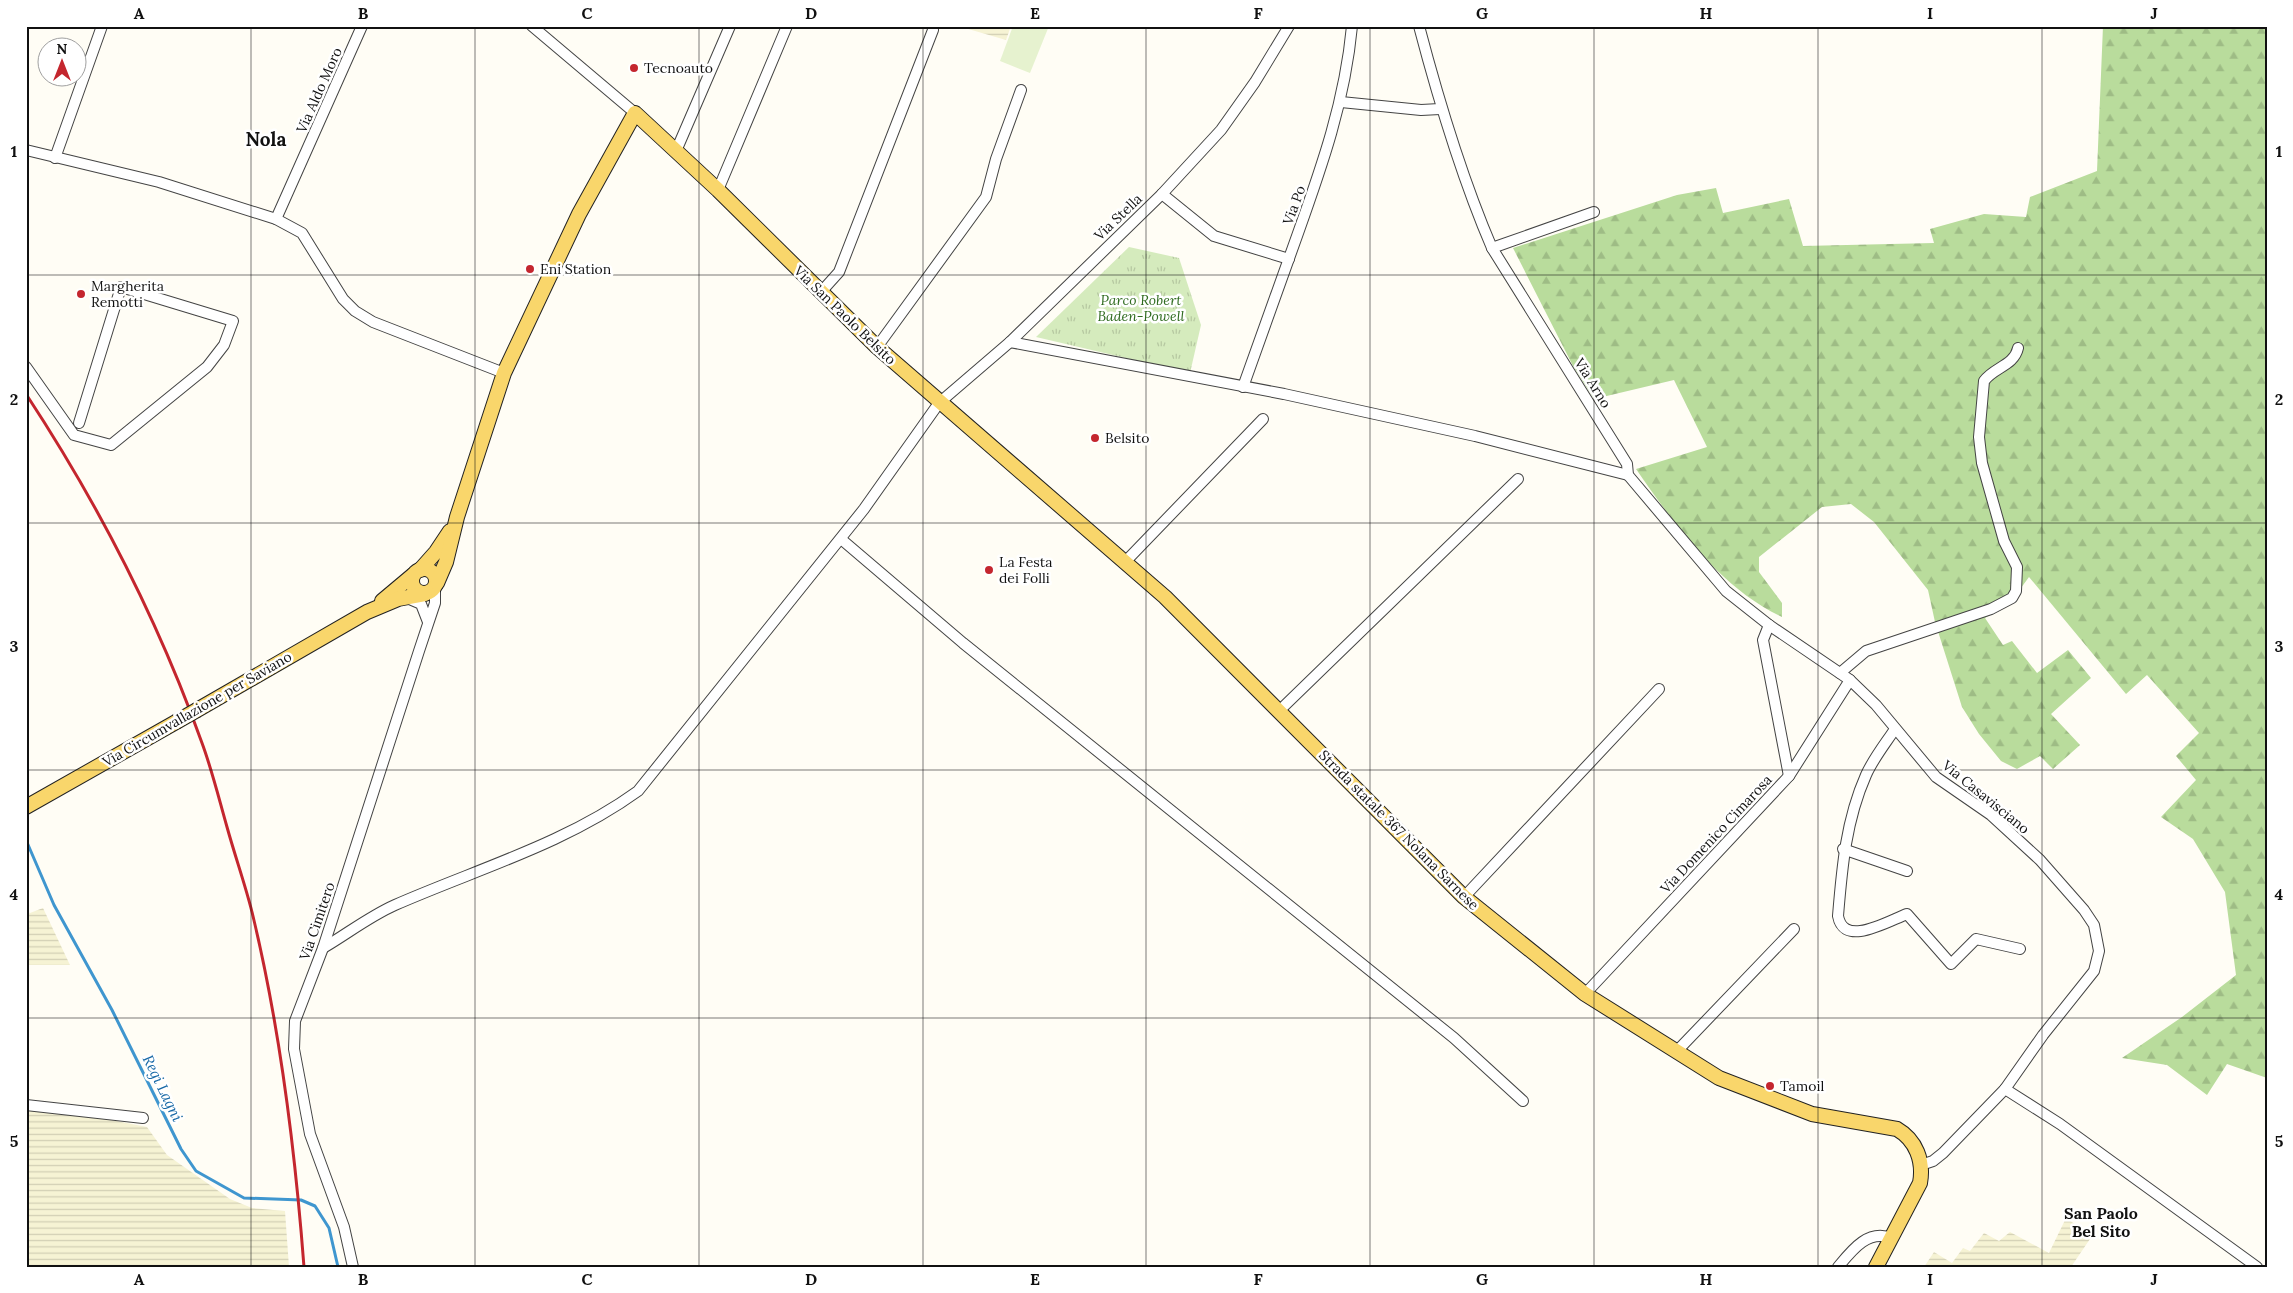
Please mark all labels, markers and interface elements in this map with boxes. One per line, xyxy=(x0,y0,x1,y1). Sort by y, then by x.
text: A xyxy=(134,3,145,23)
text: B xyxy=(358,3,369,23)
text: C xyxy=(581,3,593,23)
text: D xyxy=(805,3,817,23)
text: E xyxy=(1030,3,1040,23)
text: F xyxy=(1253,3,1263,23)
text: G xyxy=(1476,3,1488,23)
text: H xyxy=(1700,3,1713,23)
text: I xyxy=(1927,3,1933,23)
text: J xyxy=(2150,3,2158,23)
north arrow xyxy=(38,38,88,88)
text: N xyxy=(57,40,68,58)
street label: Via Aldo Moro xyxy=(292,44,346,136)
place label: Tecnoauto xyxy=(644,59,713,77)
marker: Tecnoauto xyxy=(628,62,640,74)
district label: Nola xyxy=(246,127,286,151)
text: 1 xyxy=(11,141,17,161)
text: 1 xyxy=(2276,141,2282,161)
street label: Via Po xyxy=(1278,183,1309,228)
street label: Via Stella xyxy=(1090,190,1146,245)
place label: Eni Station xyxy=(540,260,612,278)
street label: Via San Paolo Belsito xyxy=(789,261,900,368)
marker: Eni Station xyxy=(524,263,536,275)
place label: Margherita Remotti xyxy=(91,277,164,311)
marker: Margherita Remotti xyxy=(75,288,87,300)
park label: Parco Robert Baden-Powell xyxy=(1097,291,1185,325)
street label: Via Arno xyxy=(1570,354,1615,411)
text: 2 xyxy=(10,389,18,409)
text: 2 xyxy=(2275,389,2283,409)
place label: Belsito xyxy=(1105,429,1149,447)
marker: Belsito xyxy=(1089,432,1101,444)
place label: La Festa dei Folli xyxy=(999,553,1052,587)
marker: La Festa dei Folli xyxy=(983,564,995,576)
text: 3 xyxy=(10,636,19,656)
text: 3 xyxy=(2275,636,2284,656)
street label: Via Circumvallazione per Saviano xyxy=(98,647,295,771)
street label: Strada statale 367 Nolana Sarnese xyxy=(1315,746,1483,914)
street label: Via Casavisciano xyxy=(1938,756,2033,838)
street label: Via Domenico Cimarosa xyxy=(1656,771,1776,898)
street label: Via Cimitero xyxy=(295,880,339,963)
text: 4 xyxy=(10,884,19,904)
text: 4 xyxy=(2275,884,2284,904)
water label: Regi Lagni xyxy=(139,1052,187,1125)
place label: Tamoil xyxy=(1780,1077,1824,1095)
marker: Tamoil xyxy=(1764,1080,1776,1092)
text: 5 xyxy=(10,1131,19,1151)
text: 5 xyxy=(2275,1131,2284,1151)
district label: San Paolo Bel Sito xyxy=(2064,1203,2138,1241)
text: A xyxy=(134,1269,145,1289)
text: B xyxy=(358,1269,369,1289)
text: C xyxy=(581,1269,593,1289)
text: D xyxy=(805,1269,817,1289)
text: E xyxy=(1030,1269,1040,1289)
text: F xyxy=(1253,1269,1263,1289)
text: G xyxy=(1476,1269,1488,1289)
text: H xyxy=(1700,1269,1713,1289)
text: I xyxy=(1927,1269,1933,1289)
text: J xyxy=(2150,1269,2158,1289)

